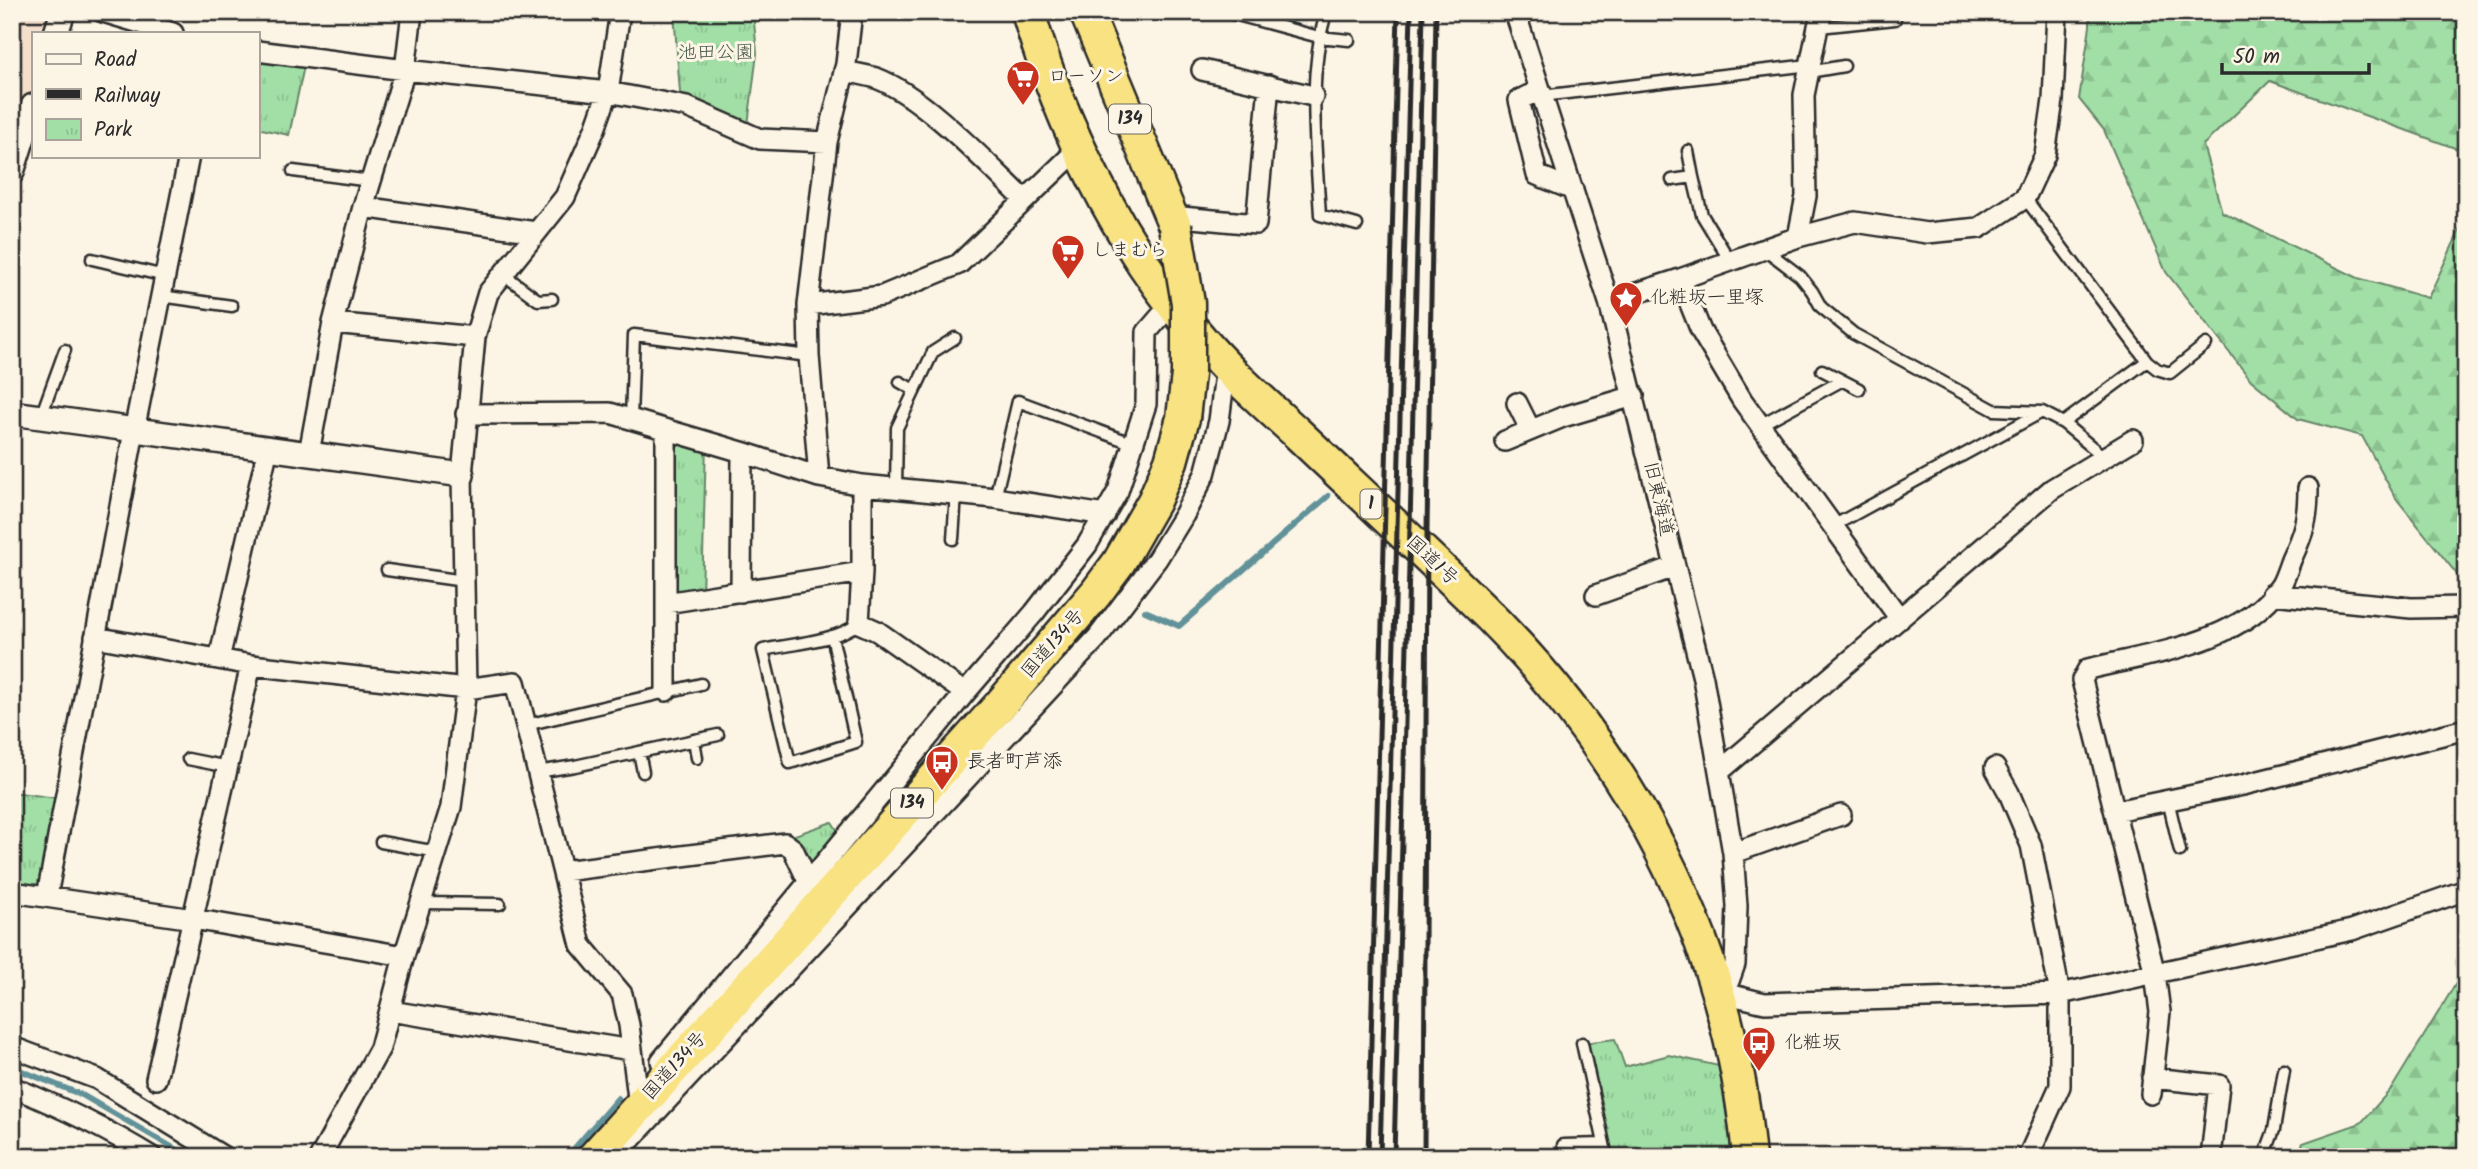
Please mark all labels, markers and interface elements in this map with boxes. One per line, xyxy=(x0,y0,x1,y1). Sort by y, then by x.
legend xyxy=(32,32,259,158)
scale bar xyxy=(2222,32,2370,76)
park label: 池田公園 xyxy=(678,38,754,68)
text: 50 m xyxy=(2233,41,2280,74)
text: Road xyxy=(94,44,137,77)
supermarket icon: ローソン xyxy=(1004,58,1042,107)
place label: ローソン xyxy=(1048,62,1124,92)
text: Railway xyxy=(94,80,160,113)
road number: 134 xyxy=(1109,104,1151,134)
text: Park xyxy=(94,114,132,147)
supermarket icon: しまむら xyxy=(1049,232,1087,281)
place label: しまむら xyxy=(1092,236,1168,266)
place icon: 化粧坂一里塚 xyxy=(1607,279,1645,328)
place label: 化粧坂一里塚 xyxy=(1650,283,1764,313)
street label: 旧東海道 xyxy=(1635,459,1681,539)
road number: 1 xyxy=(1360,490,1382,518)
street label: 国道1号 xyxy=(1399,529,1465,593)
street label: 国道134号 xyxy=(1014,602,1092,686)
bus stop icon: 長者町芦添 xyxy=(923,743,961,792)
place label: 長者町芦添 xyxy=(967,747,1062,777)
road number: 134 xyxy=(891,788,933,818)
bus stop icon: 化粧坂 xyxy=(1740,1024,1778,1073)
street label: 国道134号 xyxy=(636,1025,714,1107)
place label: 化粧坂 xyxy=(1784,1028,1841,1058)

